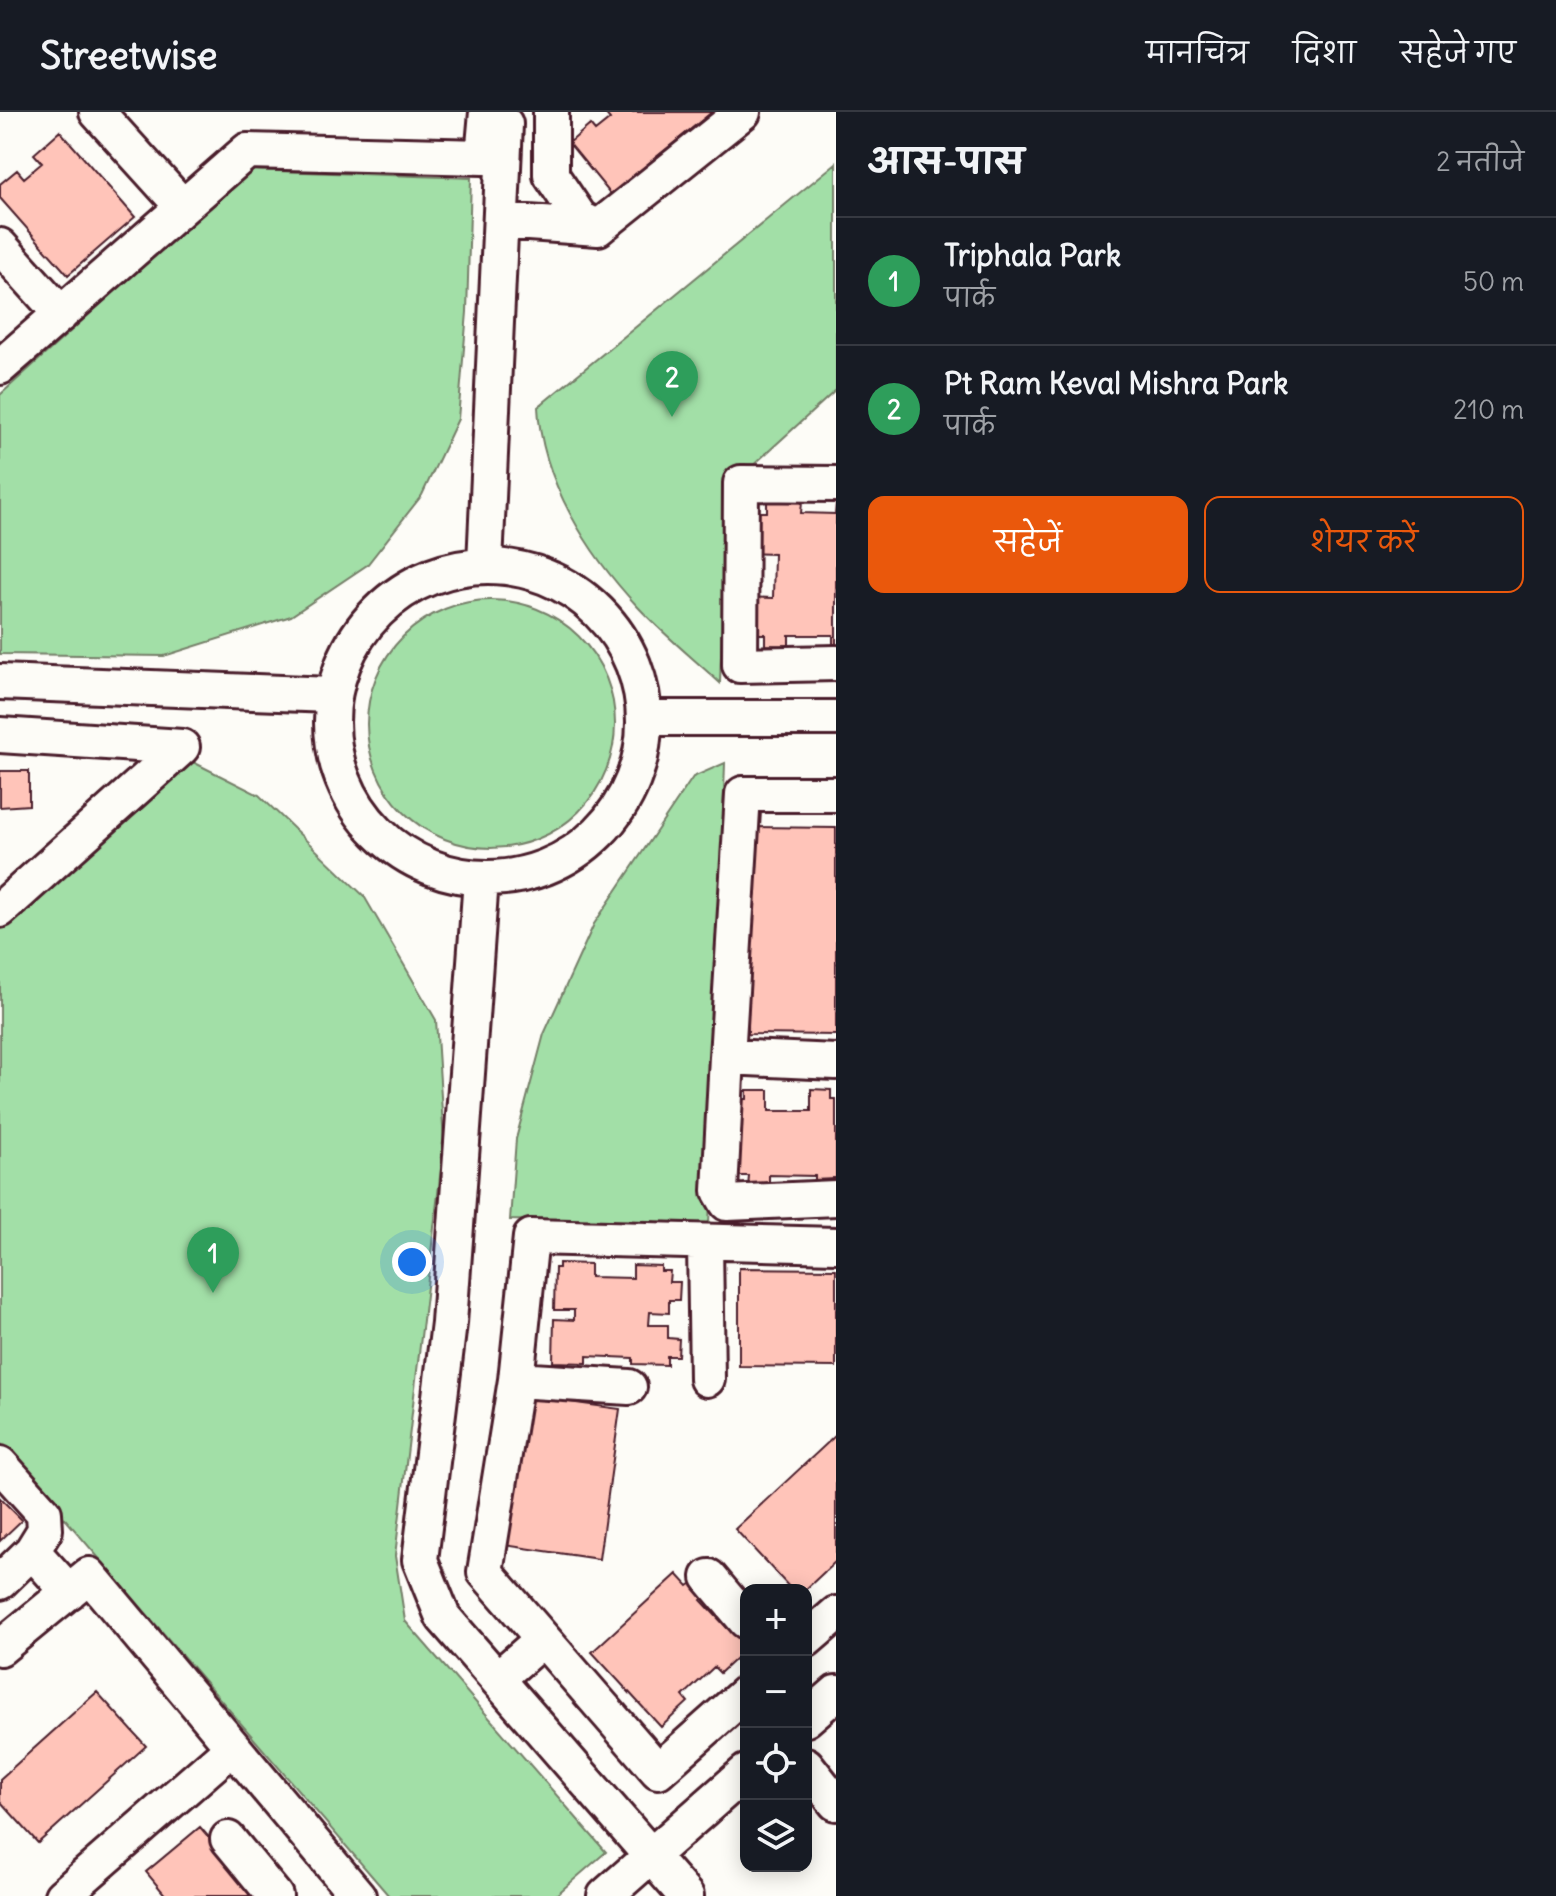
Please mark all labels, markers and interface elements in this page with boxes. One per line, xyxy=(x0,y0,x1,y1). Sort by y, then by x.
text: Streetwise xyxy=(40,32,218,79)
text: मानचित्र xyxy=(1146,35,1249,71)
text: दिशा xyxy=(1293,35,1356,71)
text: सहेजे गए xyxy=(1400,35,1516,71)
text: आस-पास xyxy=(868,139,1024,182)
text: 2 नतीजे xyxy=(1436,145,1524,178)
text: Triphala Park xyxy=(944,236,1121,274)
text: 1 xyxy=(889,265,899,298)
text: 50 m xyxy=(1463,265,1524,298)
text: पार्क xyxy=(944,281,995,314)
pin: 2 xyxy=(646,351,698,417)
text: Pt Ram Keval Mishra Park xyxy=(944,364,1288,402)
text: 2 xyxy=(887,393,901,426)
text: 210 m xyxy=(1453,393,1524,426)
text: पार्क xyxy=(944,409,995,442)
button: सहेजें xyxy=(868,496,1188,593)
button: शेयर करें xyxy=(1204,496,1524,593)
pin: 1 xyxy=(187,1227,239,1293)
your location xyxy=(392,1242,432,1282)
map controls xyxy=(740,1584,812,1872)
button: + xyxy=(740,1584,812,1656)
button: − xyxy=(740,1656,812,1728)
button: locate xyxy=(740,1728,812,1800)
button: layers xyxy=(740,1800,812,1872)

